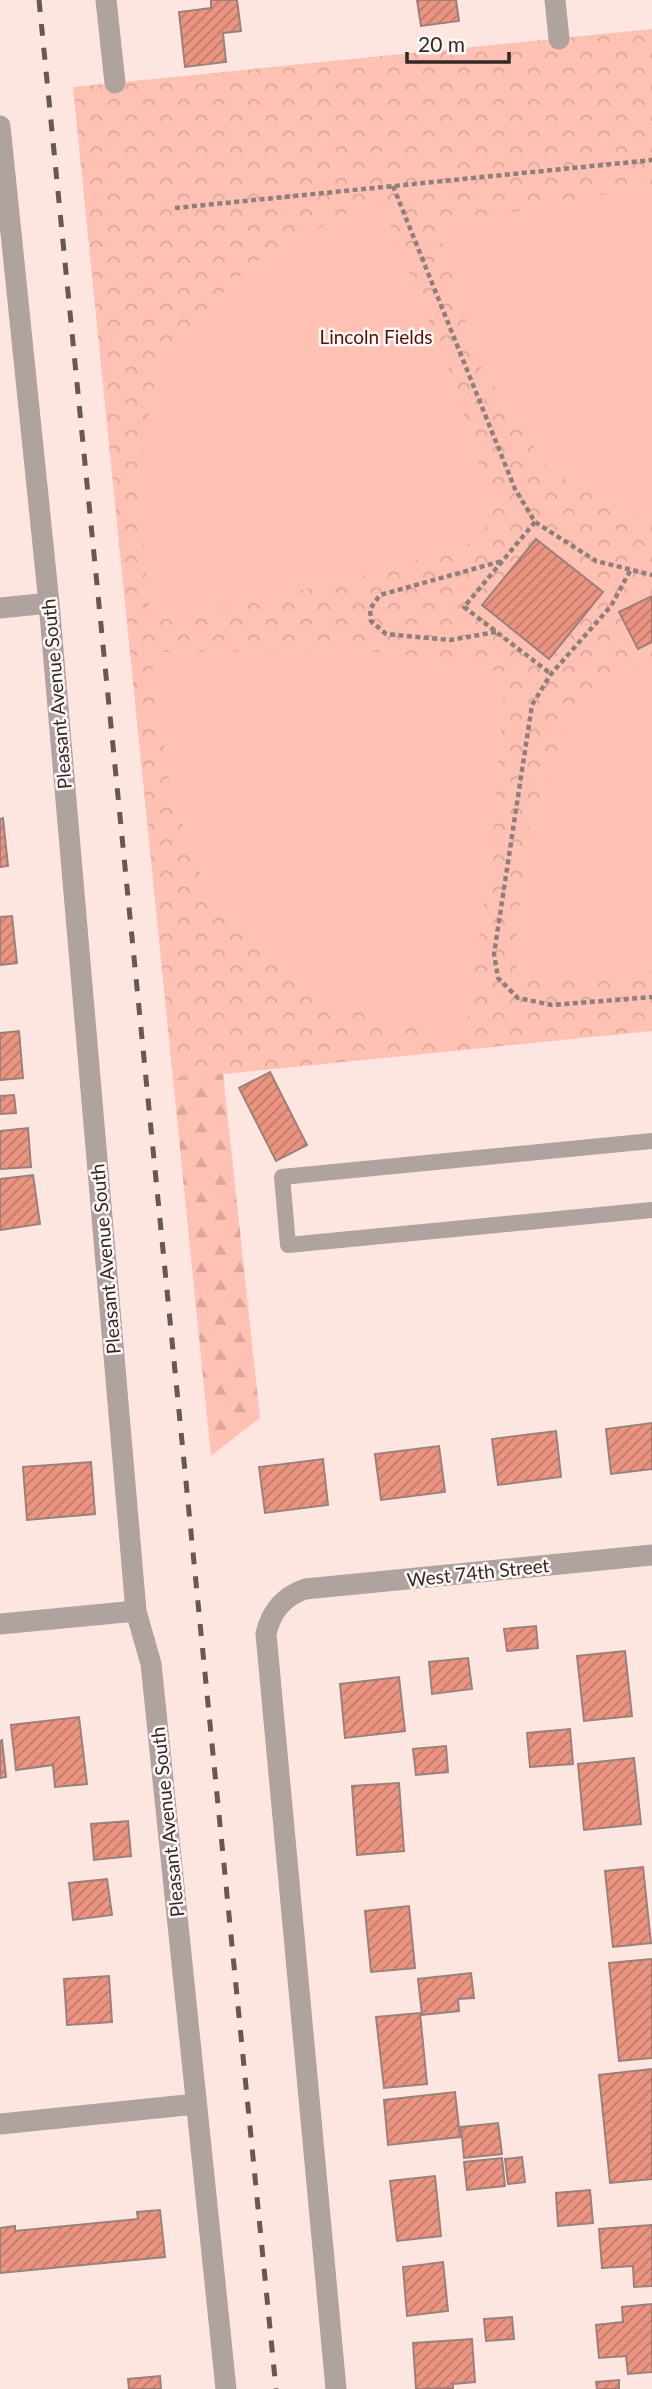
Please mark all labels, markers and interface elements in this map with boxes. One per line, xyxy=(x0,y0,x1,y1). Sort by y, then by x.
scale bar xyxy=(407,21,508,65)
text: 20 m xyxy=(418,31,465,56)
park label: Lincoln Fields xyxy=(319,325,433,348)
street label: Pleasant Avenue South xyxy=(36,598,76,790)
street label: Pleasant Avenue South xyxy=(85,1163,125,1355)
street label: West 74th Street xyxy=(406,1553,550,1591)
street label: Pleasant Avenue South xyxy=(146,1726,188,1918)

